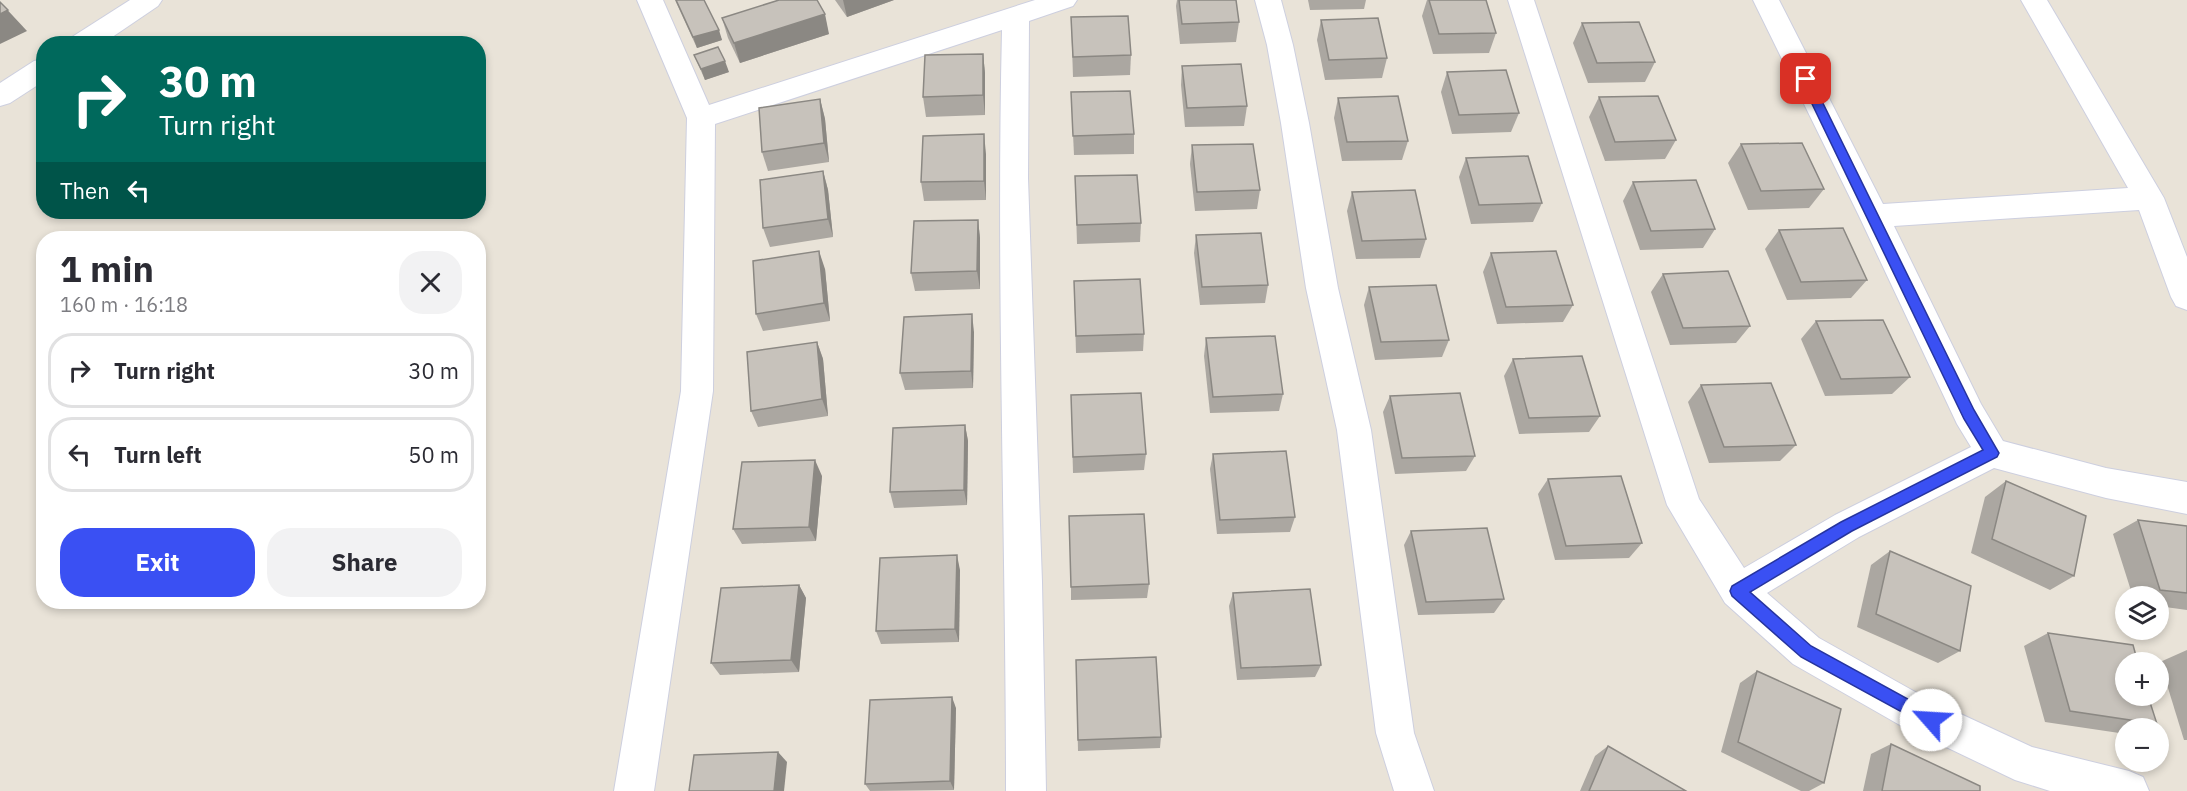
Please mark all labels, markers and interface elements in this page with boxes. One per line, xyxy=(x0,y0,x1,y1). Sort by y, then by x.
pin xyxy=(1780,53,1831,104)
text: 30 m xyxy=(159,54,257,109)
icon: right xyxy=(60,60,138,138)
icon: arrive xyxy=(1789,62,1822,95)
text: Turn right xyxy=(159,107,276,142)
icon: left xyxy=(122,174,155,207)
text: Then xyxy=(60,176,110,205)
text: 1 min xyxy=(60,245,154,292)
button: close xyxy=(399,251,462,314)
text: 160 m · 16:18 xyxy=(60,291,188,318)
icon: right xyxy=(63,354,96,387)
text: Turn right xyxy=(114,356,215,385)
text: 30 m xyxy=(408,356,459,385)
icon: left xyxy=(63,438,96,471)
text: Turn left xyxy=(114,440,202,469)
text: 50 m xyxy=(408,440,459,469)
button: Exit xyxy=(60,528,255,597)
button: Share xyxy=(267,528,462,597)
map controls xyxy=(2115,586,2169,772)
button: layers xyxy=(2115,586,2169,640)
button: + xyxy=(2115,652,2169,706)
position arrow xyxy=(1899,688,1963,752)
button: − xyxy=(2115,718,2169,772)

